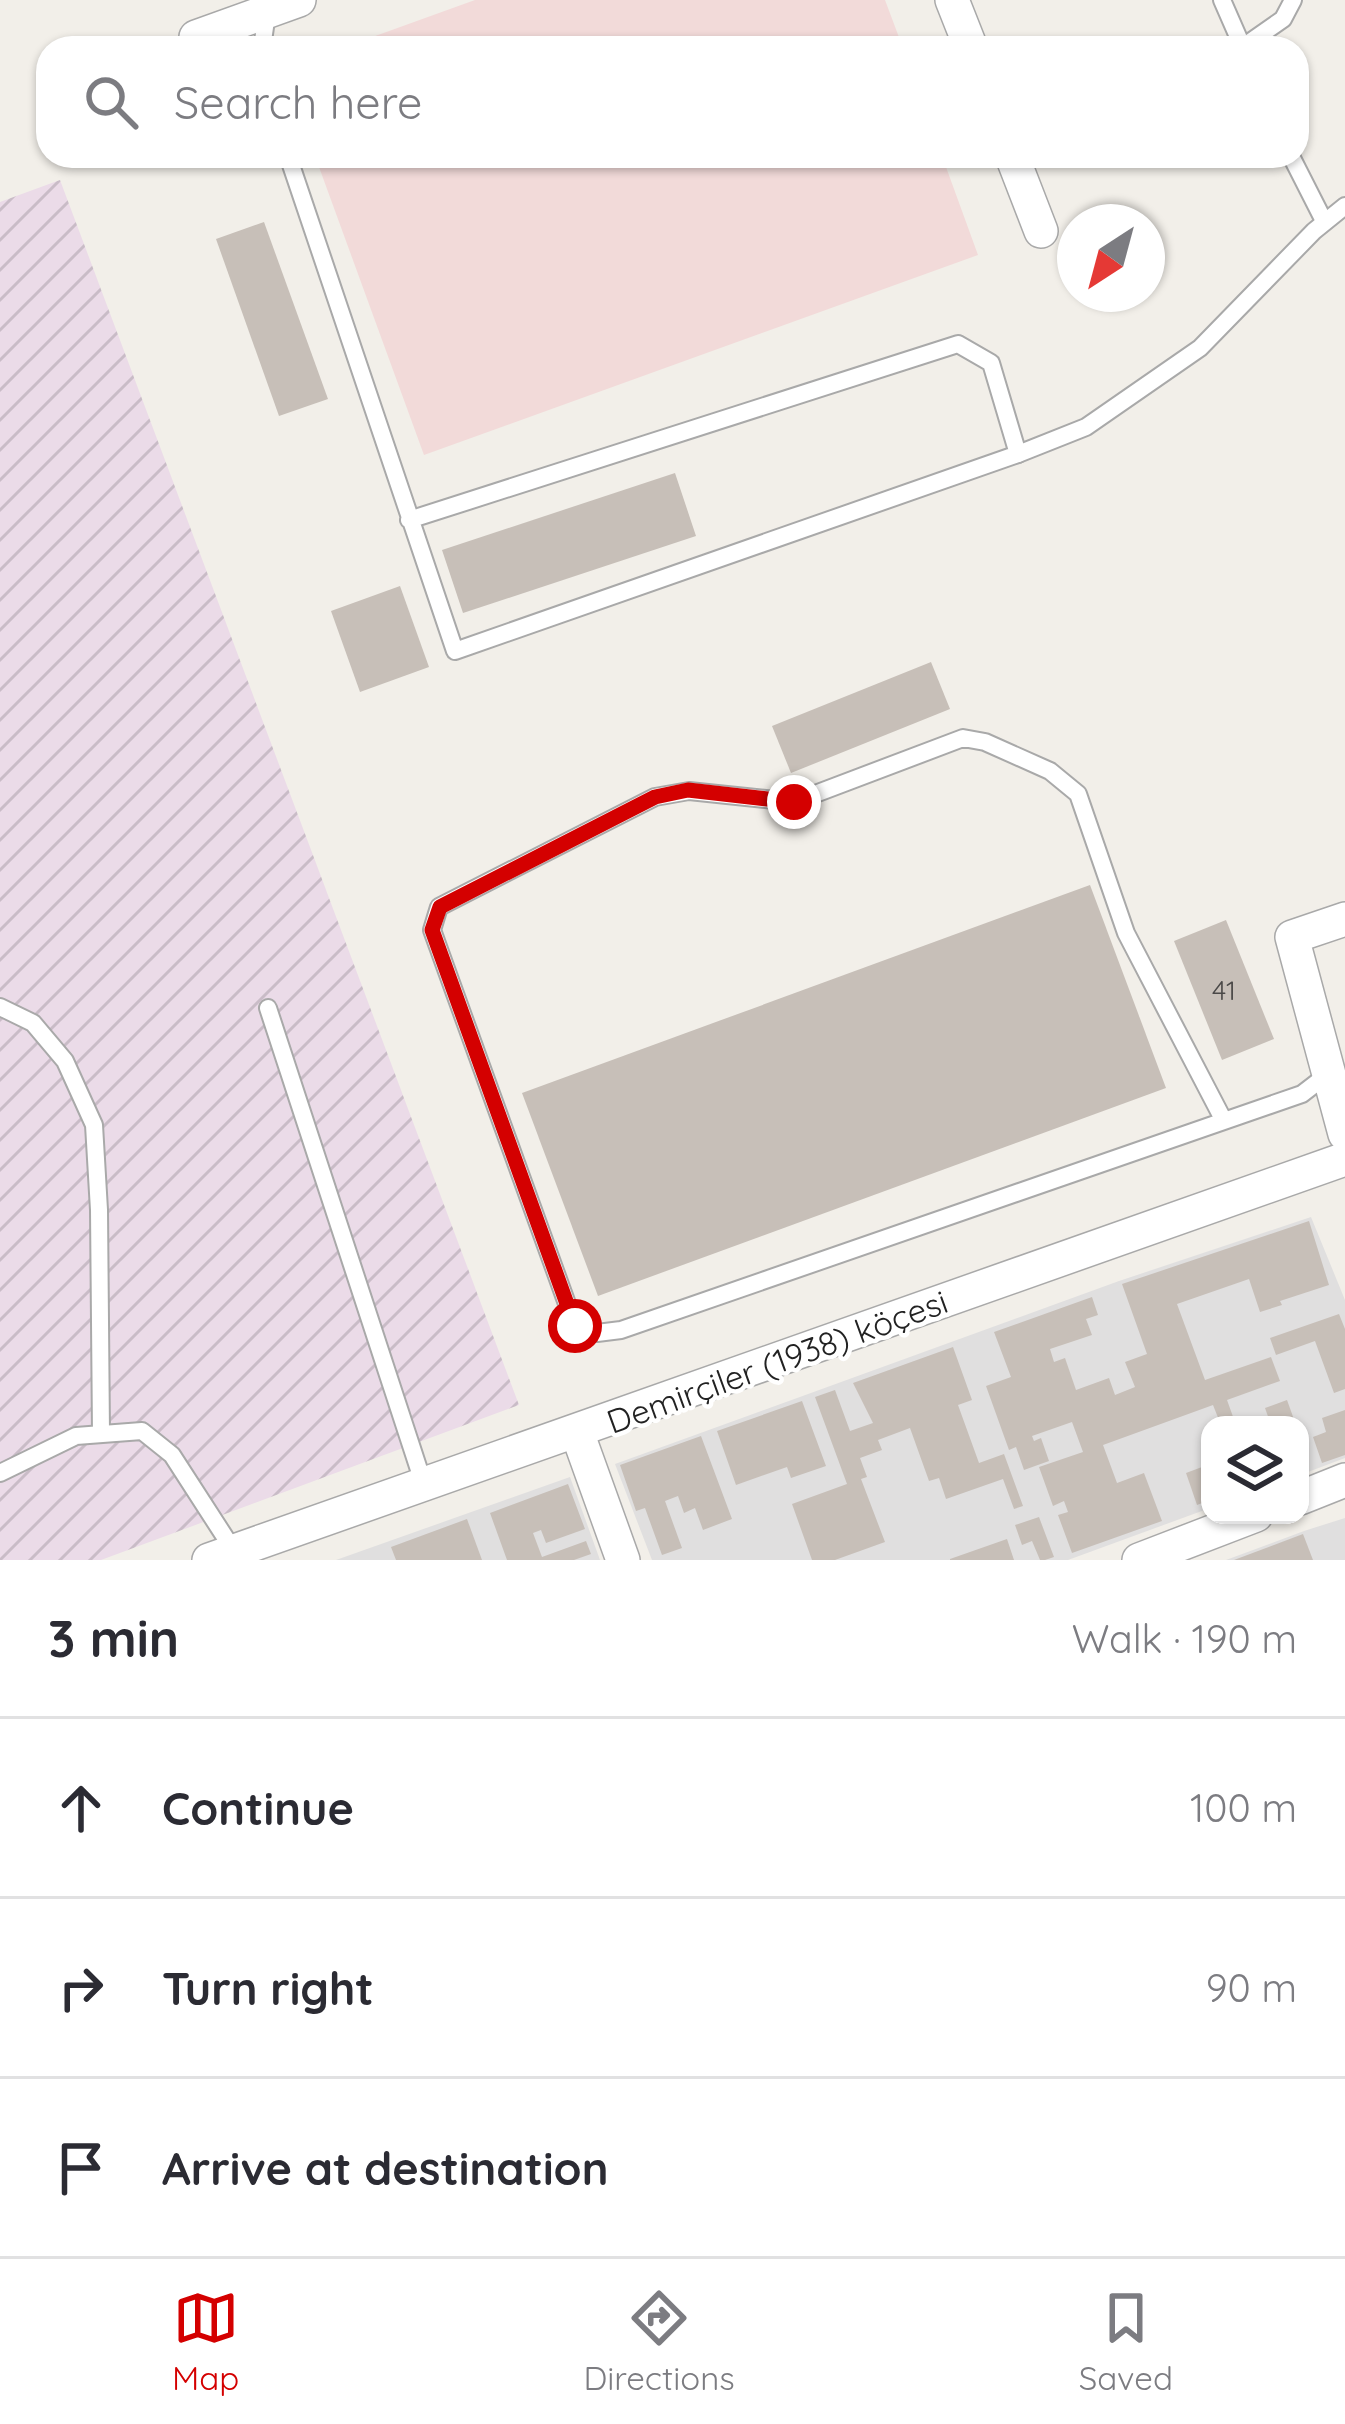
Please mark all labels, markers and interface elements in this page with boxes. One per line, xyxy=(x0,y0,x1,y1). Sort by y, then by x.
search box xyxy=(36,36,1309,168)
icon: search xyxy=(78,69,144,135)
text: Search here xyxy=(174,74,422,130)
north arrow xyxy=(1057,204,1165,312)
route end xyxy=(767,775,821,829)
house number: 41 xyxy=(1212,973,1236,1007)
street label: Demirçiler (1938) köçesi xyxy=(601,1280,953,1442)
route start xyxy=(548,1299,602,1353)
map controls xyxy=(1201,1416,1309,1524)
button: layers xyxy=(1201,1416,1309,1524)
text: 3 min xyxy=(48,1606,179,1670)
text: Walk · 190 m xyxy=(1072,1614,1297,1663)
icon: ahead xyxy=(48,1775,114,1841)
text: Continue xyxy=(162,1780,354,1836)
text: 100 m xyxy=(1190,1783,1297,1832)
icon: right xyxy=(48,1955,114,2021)
text: Turn right xyxy=(162,1960,374,2016)
text: 90 m xyxy=(1206,1963,1297,2012)
icon: arrive xyxy=(48,2135,114,2201)
text: Arrive at destination xyxy=(162,2140,608,2196)
tab: Map xyxy=(172,2285,239,2398)
tab: Directions xyxy=(583,2285,735,2398)
tab: Saved xyxy=(1079,2285,1173,2398)

